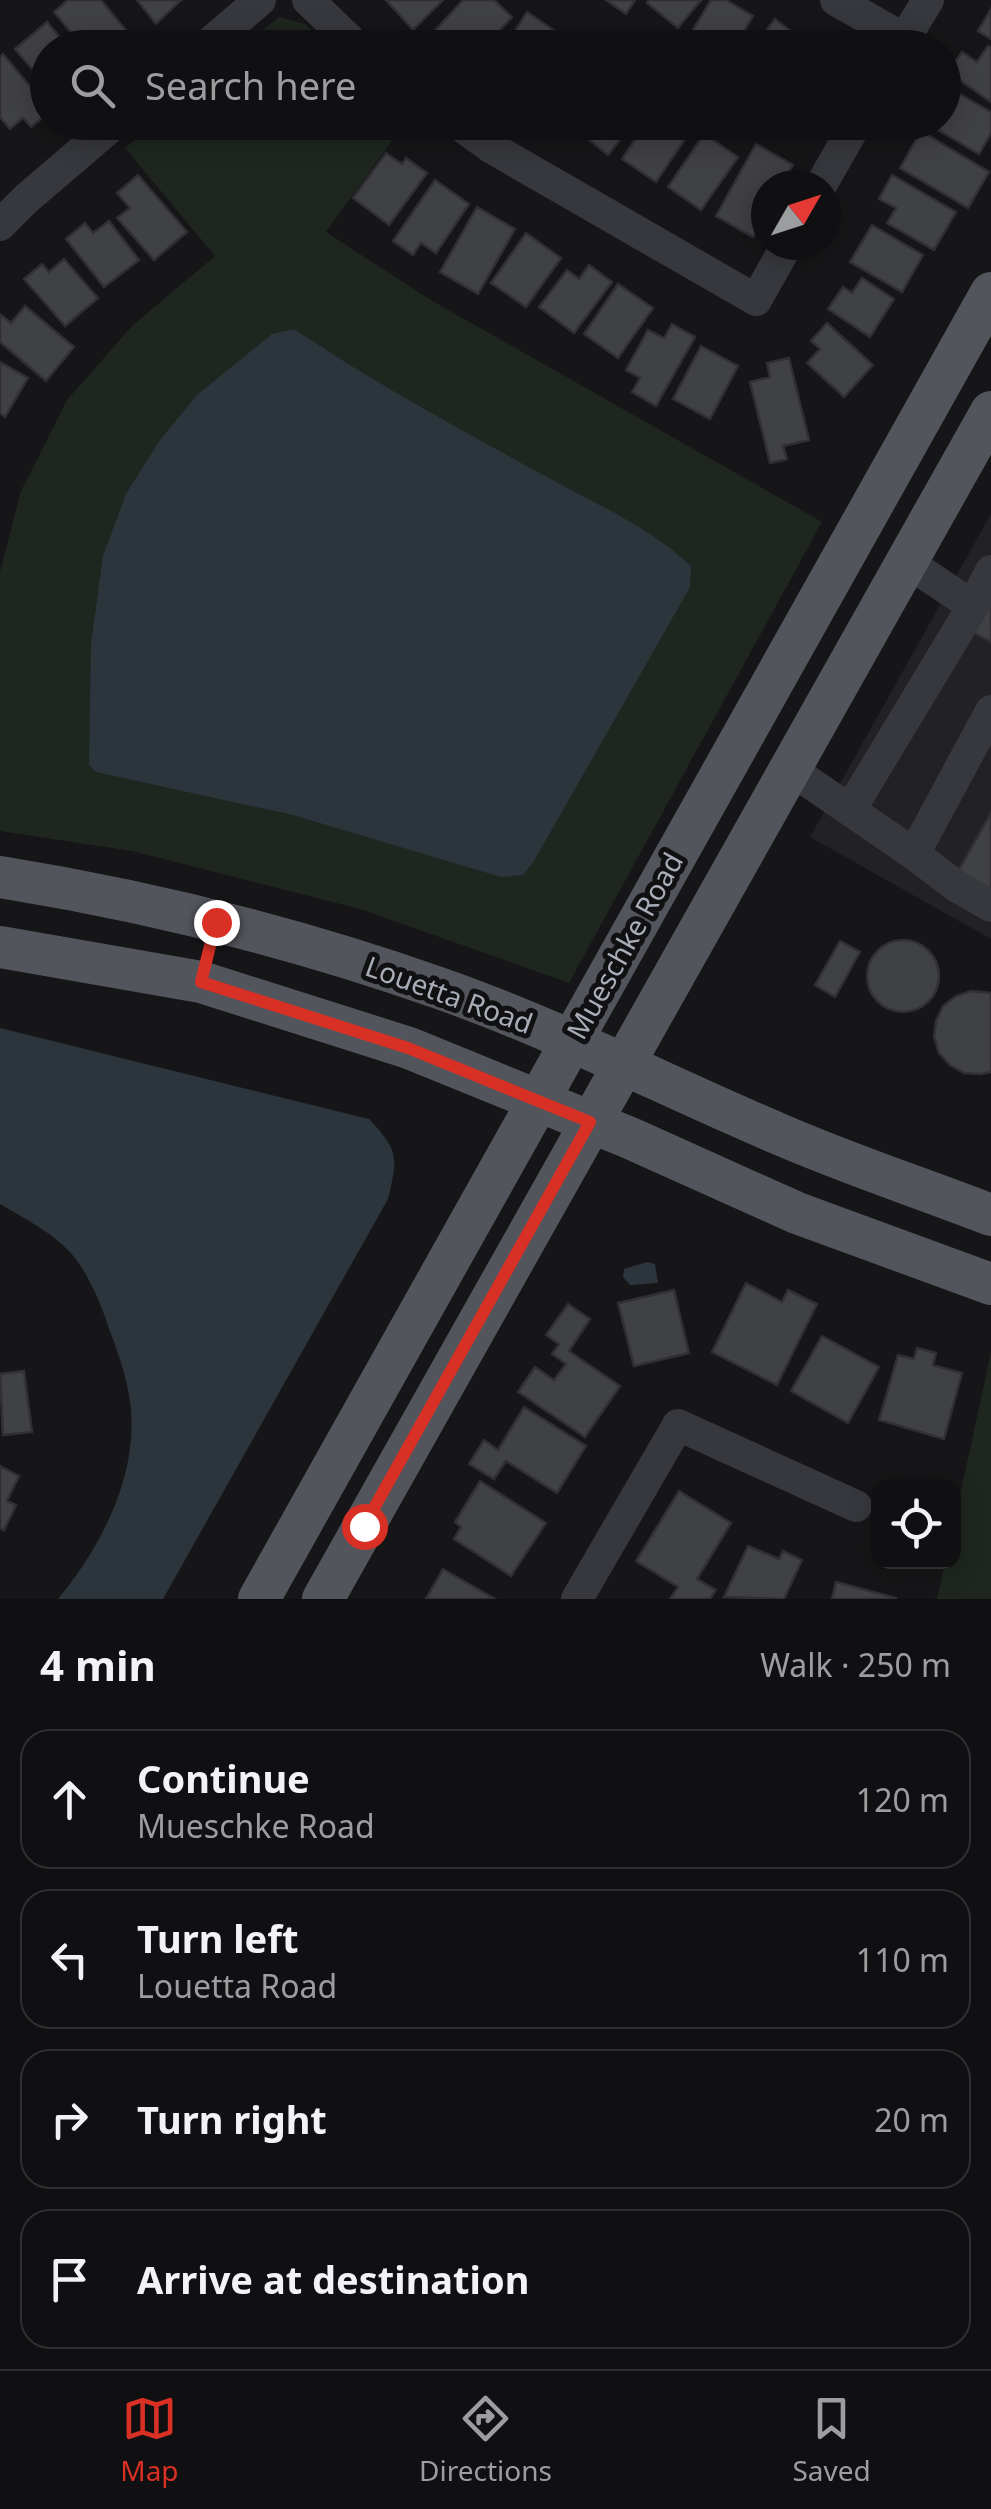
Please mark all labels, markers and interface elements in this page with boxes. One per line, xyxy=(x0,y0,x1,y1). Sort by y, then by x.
search box xyxy=(30,30,961,140)
icon: search xyxy=(65,58,120,113)
text: Search here xyxy=(145,59,356,111)
north arrow xyxy=(751,170,841,260)
street label: Mueschke Road xyxy=(557,845,691,1046)
route end xyxy=(194,900,240,946)
street label: Louetta Road xyxy=(361,946,538,1042)
map controls xyxy=(871,1479,961,1569)
button: locate xyxy=(871,1479,961,1569)
route start xyxy=(342,1504,388,1550)
text: 4 min xyxy=(40,1636,156,1693)
text: Walk · 250 m xyxy=(760,1643,951,1686)
text: Continue xyxy=(137,1752,310,1804)
icon: ahead xyxy=(42,1772,97,1827)
text: 120 m xyxy=(856,1778,949,1821)
text: Mueschke Road xyxy=(137,1804,375,1847)
text: Turn left xyxy=(137,1912,299,1964)
icon: left xyxy=(42,1932,97,1987)
text: 110 m xyxy=(856,1938,949,1981)
text: Louetta Road xyxy=(137,1964,337,2007)
icon: right xyxy=(42,2092,97,2147)
text: Turn right xyxy=(137,2093,327,2145)
text: 20 m xyxy=(874,2098,949,2141)
icon: arrive xyxy=(42,2252,97,2307)
text: Arrive at destination xyxy=(137,2253,529,2305)
tab: Map xyxy=(120,2391,179,2489)
tab: Directions xyxy=(419,2391,552,2489)
tab: Saved xyxy=(792,2391,871,2489)

